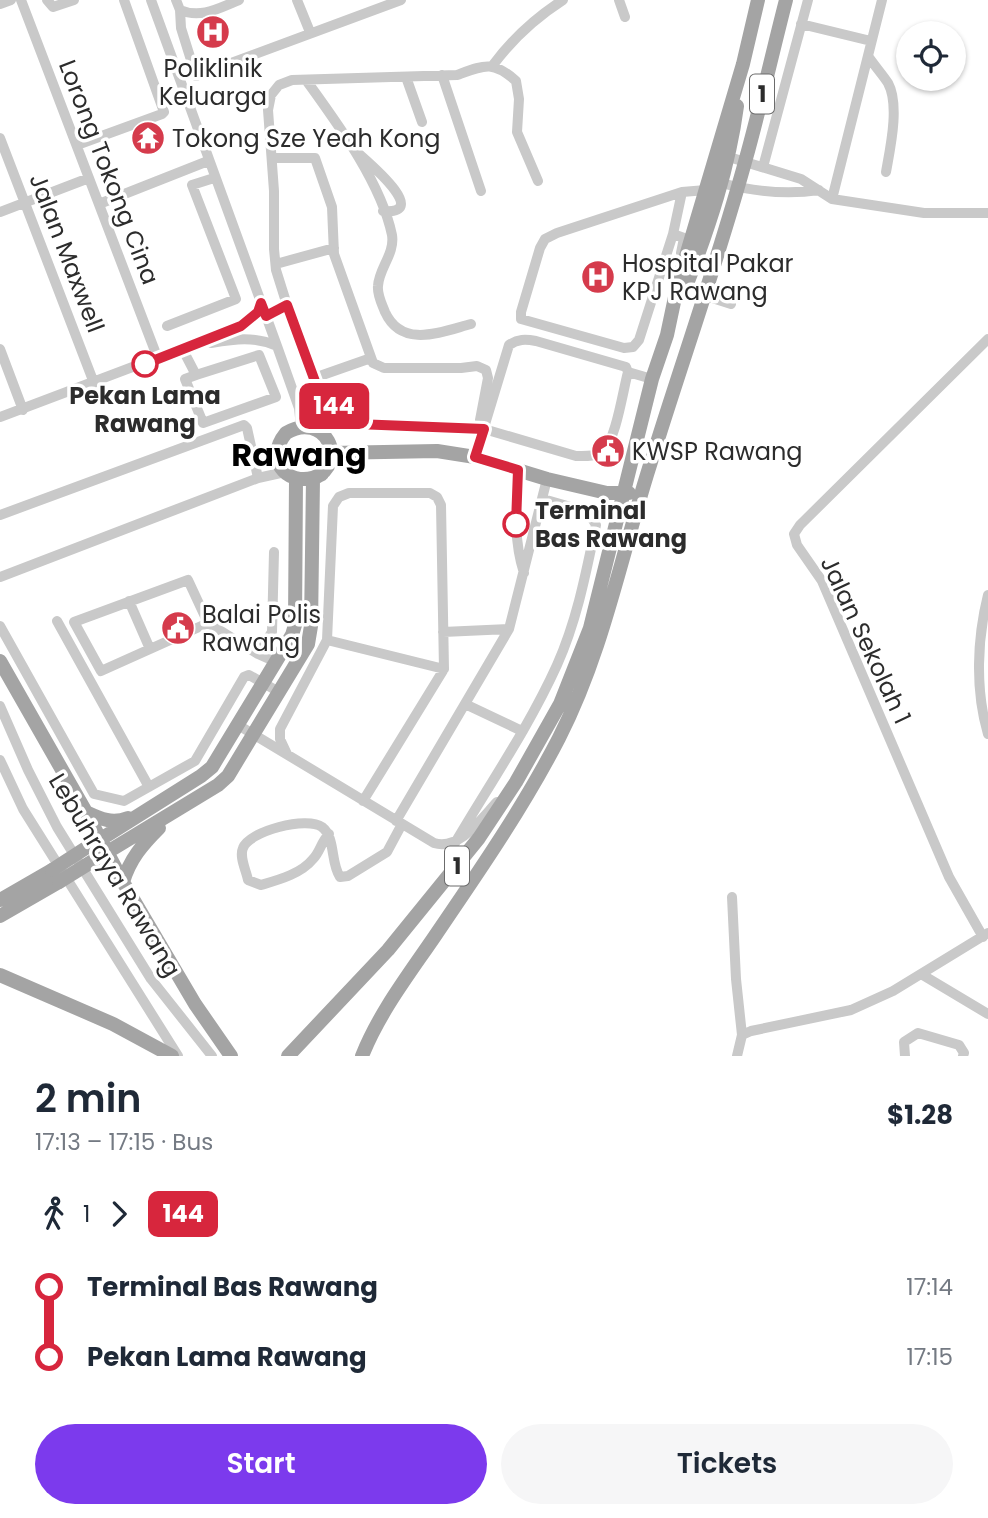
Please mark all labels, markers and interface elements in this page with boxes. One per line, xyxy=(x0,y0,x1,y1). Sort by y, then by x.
hospital icon: Poliklinik Keluarga xyxy=(194,13,232,51)
map controls xyxy=(896,21,966,91)
button: locate xyxy=(896,21,966,91)
place label: Poliklinik Keluarga xyxy=(159,52,267,113)
street label: Lorong Tokong Cina xyxy=(51,55,167,289)
road number: 1 xyxy=(750,74,774,114)
temple icon: Tokong Sze Yeah Kong xyxy=(129,119,167,157)
place label: Tokong Sze Yeah Kong xyxy=(172,122,441,155)
street label: Jalan Maxwell xyxy=(22,169,112,337)
place label: Hospital Pakar KPJ Rawang xyxy=(622,247,794,308)
hospital icon: Hospital Pakar KPJ Rawang xyxy=(579,258,617,296)
marker: Pekan Lama Rawang xyxy=(132,351,158,377)
place label: Pekan Lama Rawang xyxy=(69,379,221,440)
line badge: 144 xyxy=(294,383,374,429)
text: 144 xyxy=(313,389,355,422)
district label: Rawang xyxy=(231,432,367,477)
public building icon: KWSP Rawang xyxy=(589,432,627,470)
place label: KWSP Rawang xyxy=(632,435,803,468)
place label: Terminal Bas Rawang xyxy=(535,494,687,555)
marker: Terminal Bas Rawang xyxy=(503,511,529,537)
street label: Jalan Sekolah 1 xyxy=(813,551,919,729)
place label: Balai Polis Rawang xyxy=(202,598,321,659)
public building icon: Balai Polis Rawang xyxy=(159,609,197,647)
street label: Lebuhraya Rawang xyxy=(41,767,189,983)
road number: 1 xyxy=(445,846,469,886)
text: 2 min xyxy=(35,1072,141,1125)
text: $1.28 xyxy=(887,1097,953,1133)
text: 17:13 – 17:15 · Bus xyxy=(35,1126,213,1158)
icon: walk xyxy=(35,1195,73,1233)
icon: forward xyxy=(100,1195,138,1233)
text: 144 xyxy=(162,1197,204,1230)
text: 1 xyxy=(83,1198,90,1230)
text: Terminal Bas Rawang xyxy=(87,1269,378,1305)
text: 17:14 xyxy=(906,1271,953,1303)
text: Pekan Lama Rawang xyxy=(87,1339,367,1375)
text: 17:15 xyxy=(906,1341,953,1373)
button: Start xyxy=(35,1424,487,1504)
button: Tickets xyxy=(501,1424,953,1504)

